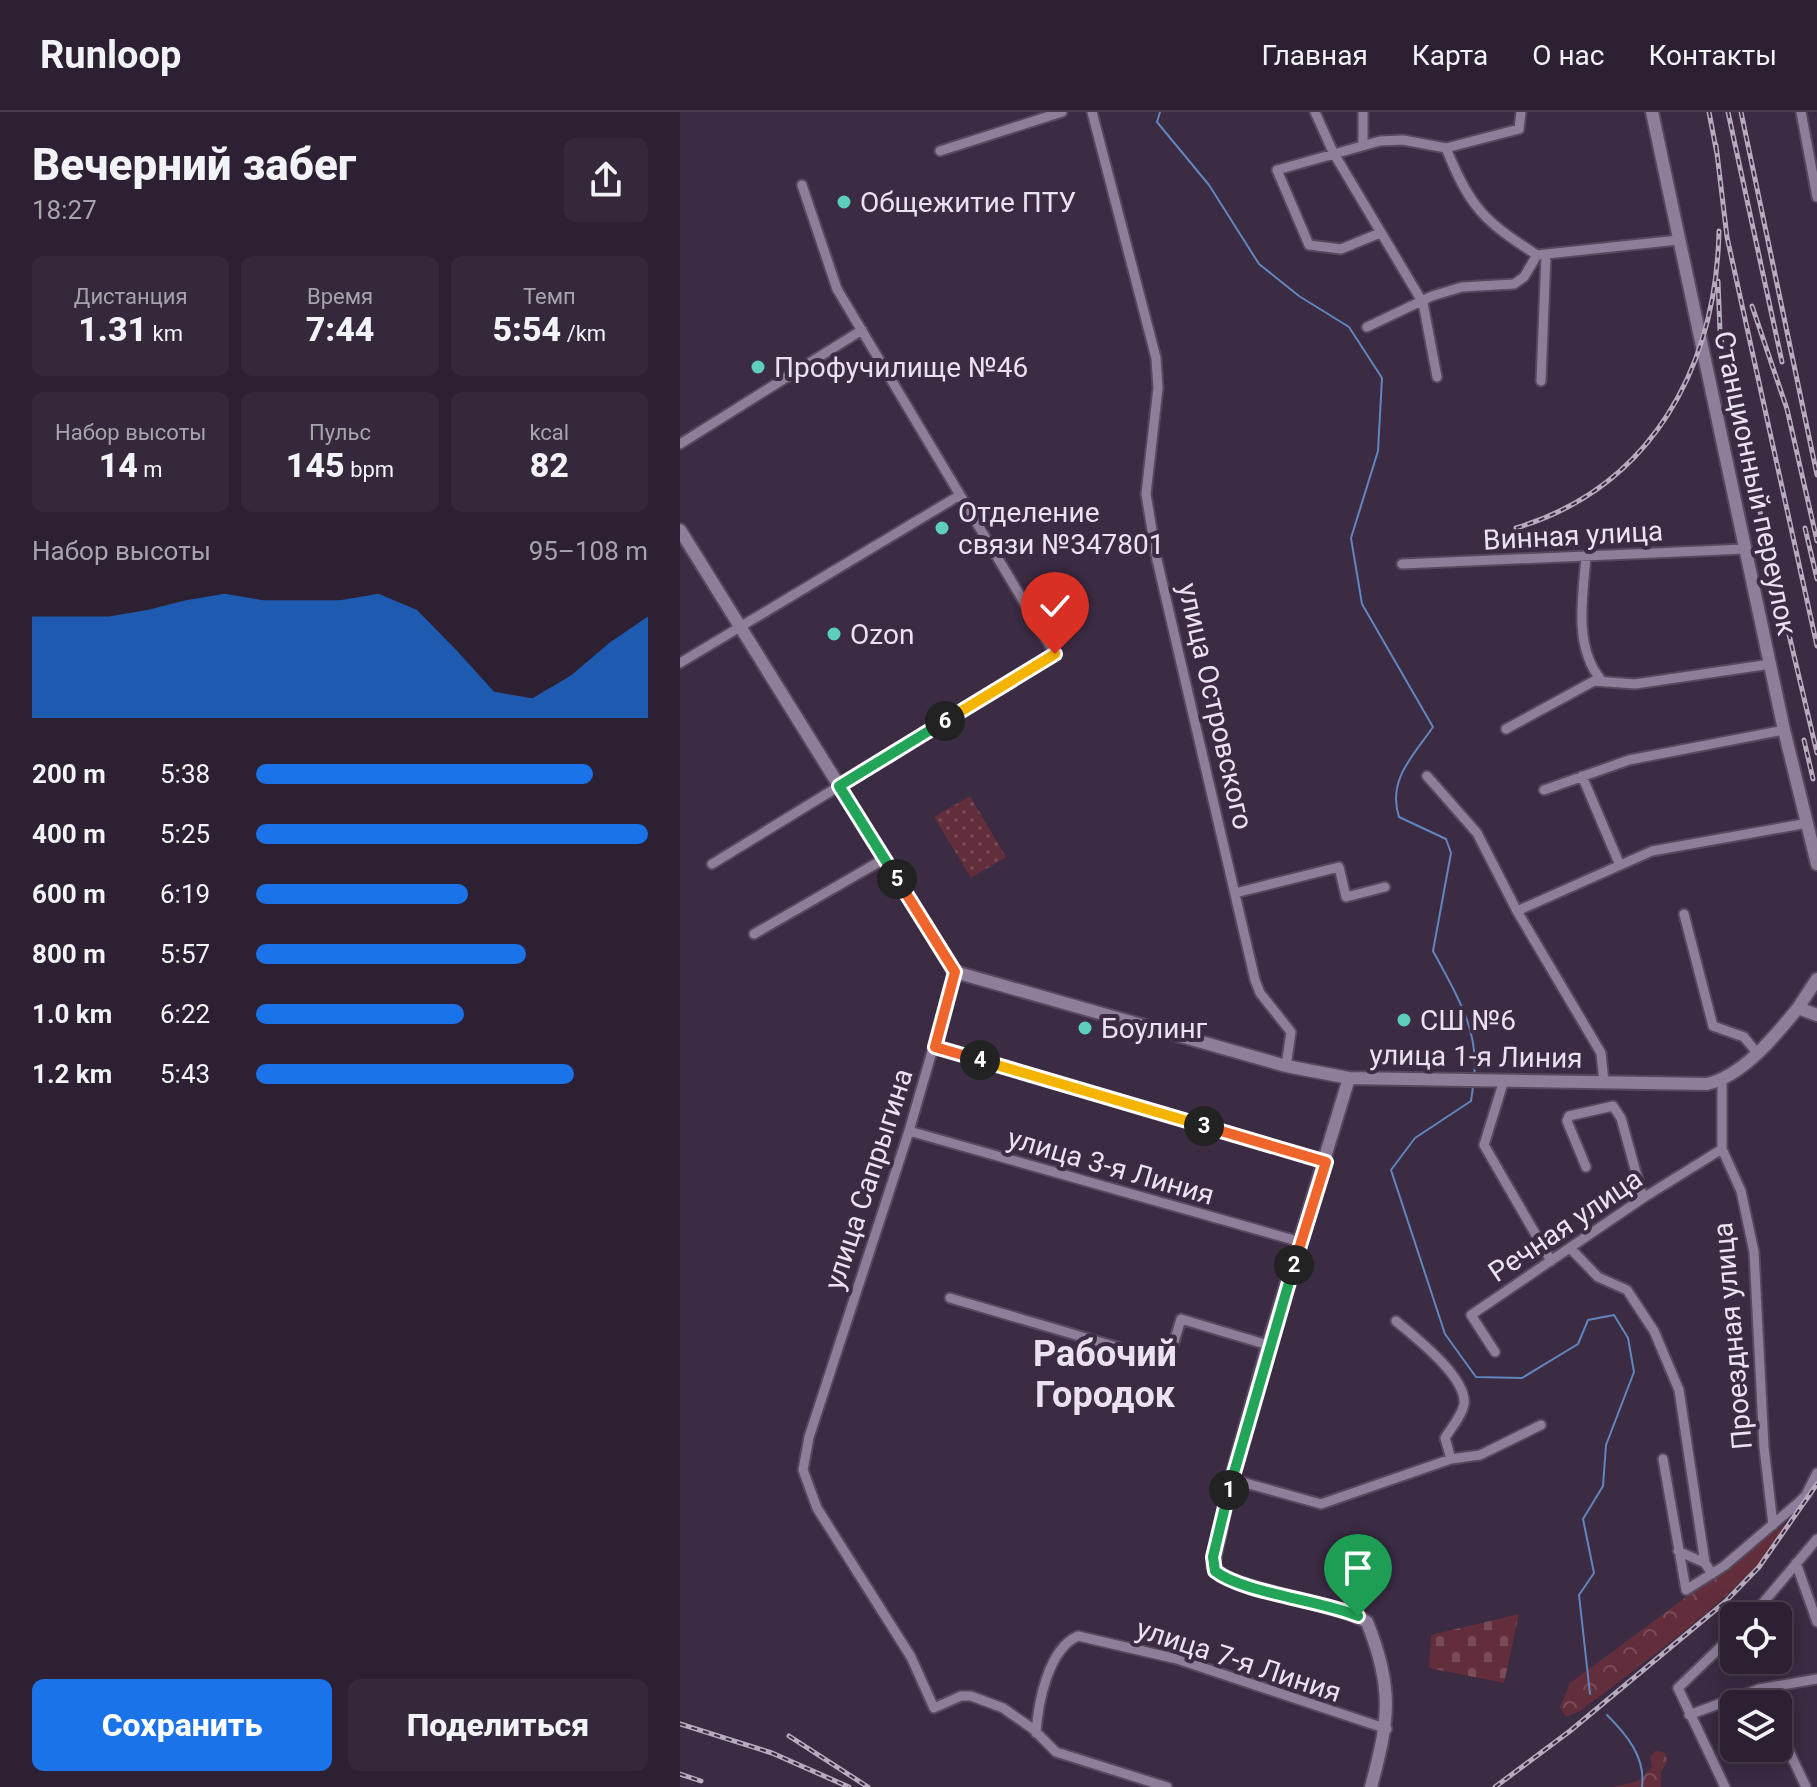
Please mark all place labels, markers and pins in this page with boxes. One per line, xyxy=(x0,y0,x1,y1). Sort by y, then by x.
place label: Общежитие ПТУ xyxy=(860,186,1076,219)
marker: Общежитие ПТУ xyxy=(835,193,853,211)
place label: Профучилище №46 xyxy=(774,351,1028,384)
marker: Профучилище №46 xyxy=(749,358,767,376)
place label: Отделение связи №347801 xyxy=(958,496,1165,561)
marker: Отделение связи №347801 xyxy=(933,519,951,537)
pin xyxy=(1021,572,1089,654)
place label: Ozon xyxy=(850,618,914,651)
marker: Ozon xyxy=(825,625,843,643)
pin: 6 xyxy=(925,701,965,741)
pin: 5 xyxy=(877,859,917,899)
place label: СШ №6 xyxy=(1420,1004,1516,1037)
marker: СШ №6 xyxy=(1395,1011,1413,1029)
place label: Боулинг xyxy=(1101,1012,1208,1045)
marker: Боулинг xyxy=(1076,1019,1094,1037)
pin: 4 xyxy=(960,1040,1000,1080)
pin: 3 xyxy=(1184,1106,1224,1146)
pin: 2 xyxy=(1274,1245,1314,1285)
pin: 1 xyxy=(1209,1470,1249,1510)
pin xyxy=(1324,1534,1392,1616)

